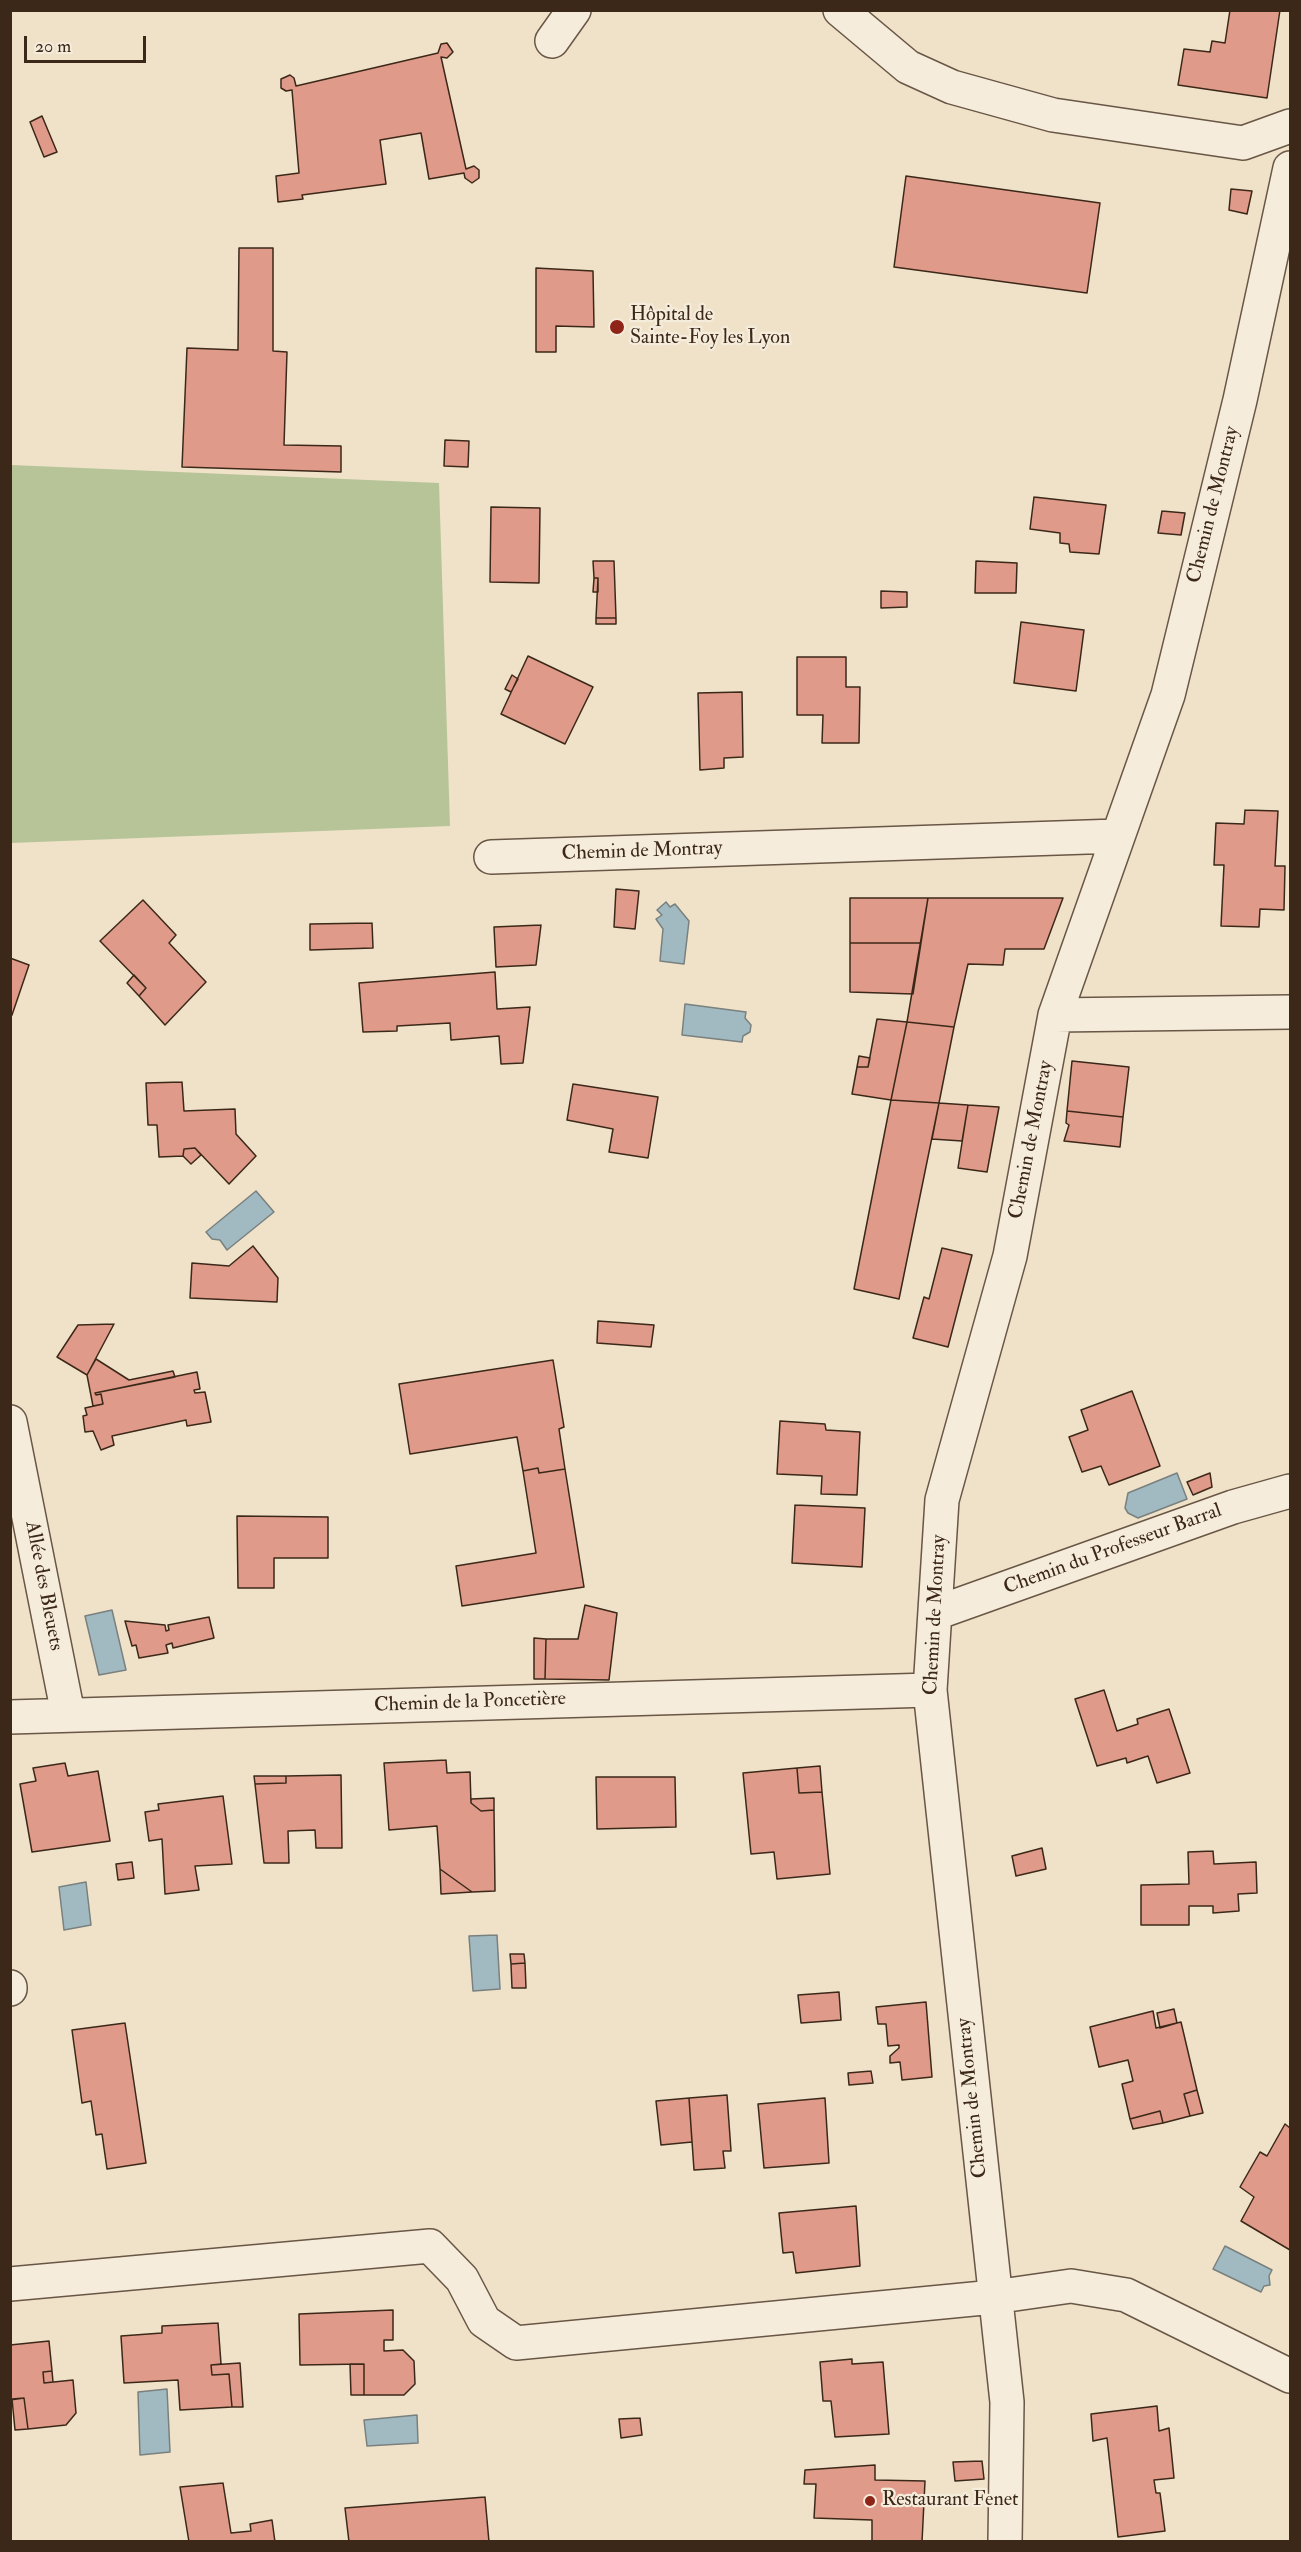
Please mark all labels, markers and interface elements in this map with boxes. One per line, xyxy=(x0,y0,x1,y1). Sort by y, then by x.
scale bar xyxy=(27,24,148,62)
text: 20 m xyxy=(35,35,71,58)
place label: Hôpital de Sainte-Foy les Lyon xyxy=(630,304,790,351)
marker: Hôpital de Sainte-Foy les Lyon xyxy=(608,318,626,336)
street label: Chemin de Montray xyxy=(1183,424,1245,586)
street label: Chemin de Montray xyxy=(561,837,723,867)
street label: Chemin de Montray xyxy=(1005,1059,1059,1221)
street label: Chemin du Professeur Barral xyxy=(1001,1499,1225,1601)
street label: Allée des Bleuets xyxy=(19,1519,67,1653)
street label: Chemin de Montray xyxy=(920,1534,952,1696)
street label: Chemin de la Poncetière xyxy=(374,1688,566,1718)
street label: Chemin de Montray xyxy=(953,2017,993,2179)
place label: Restaurant Fenet xyxy=(882,2489,1019,2513)
marker: Restaurant Fenet xyxy=(863,2494,877,2508)

